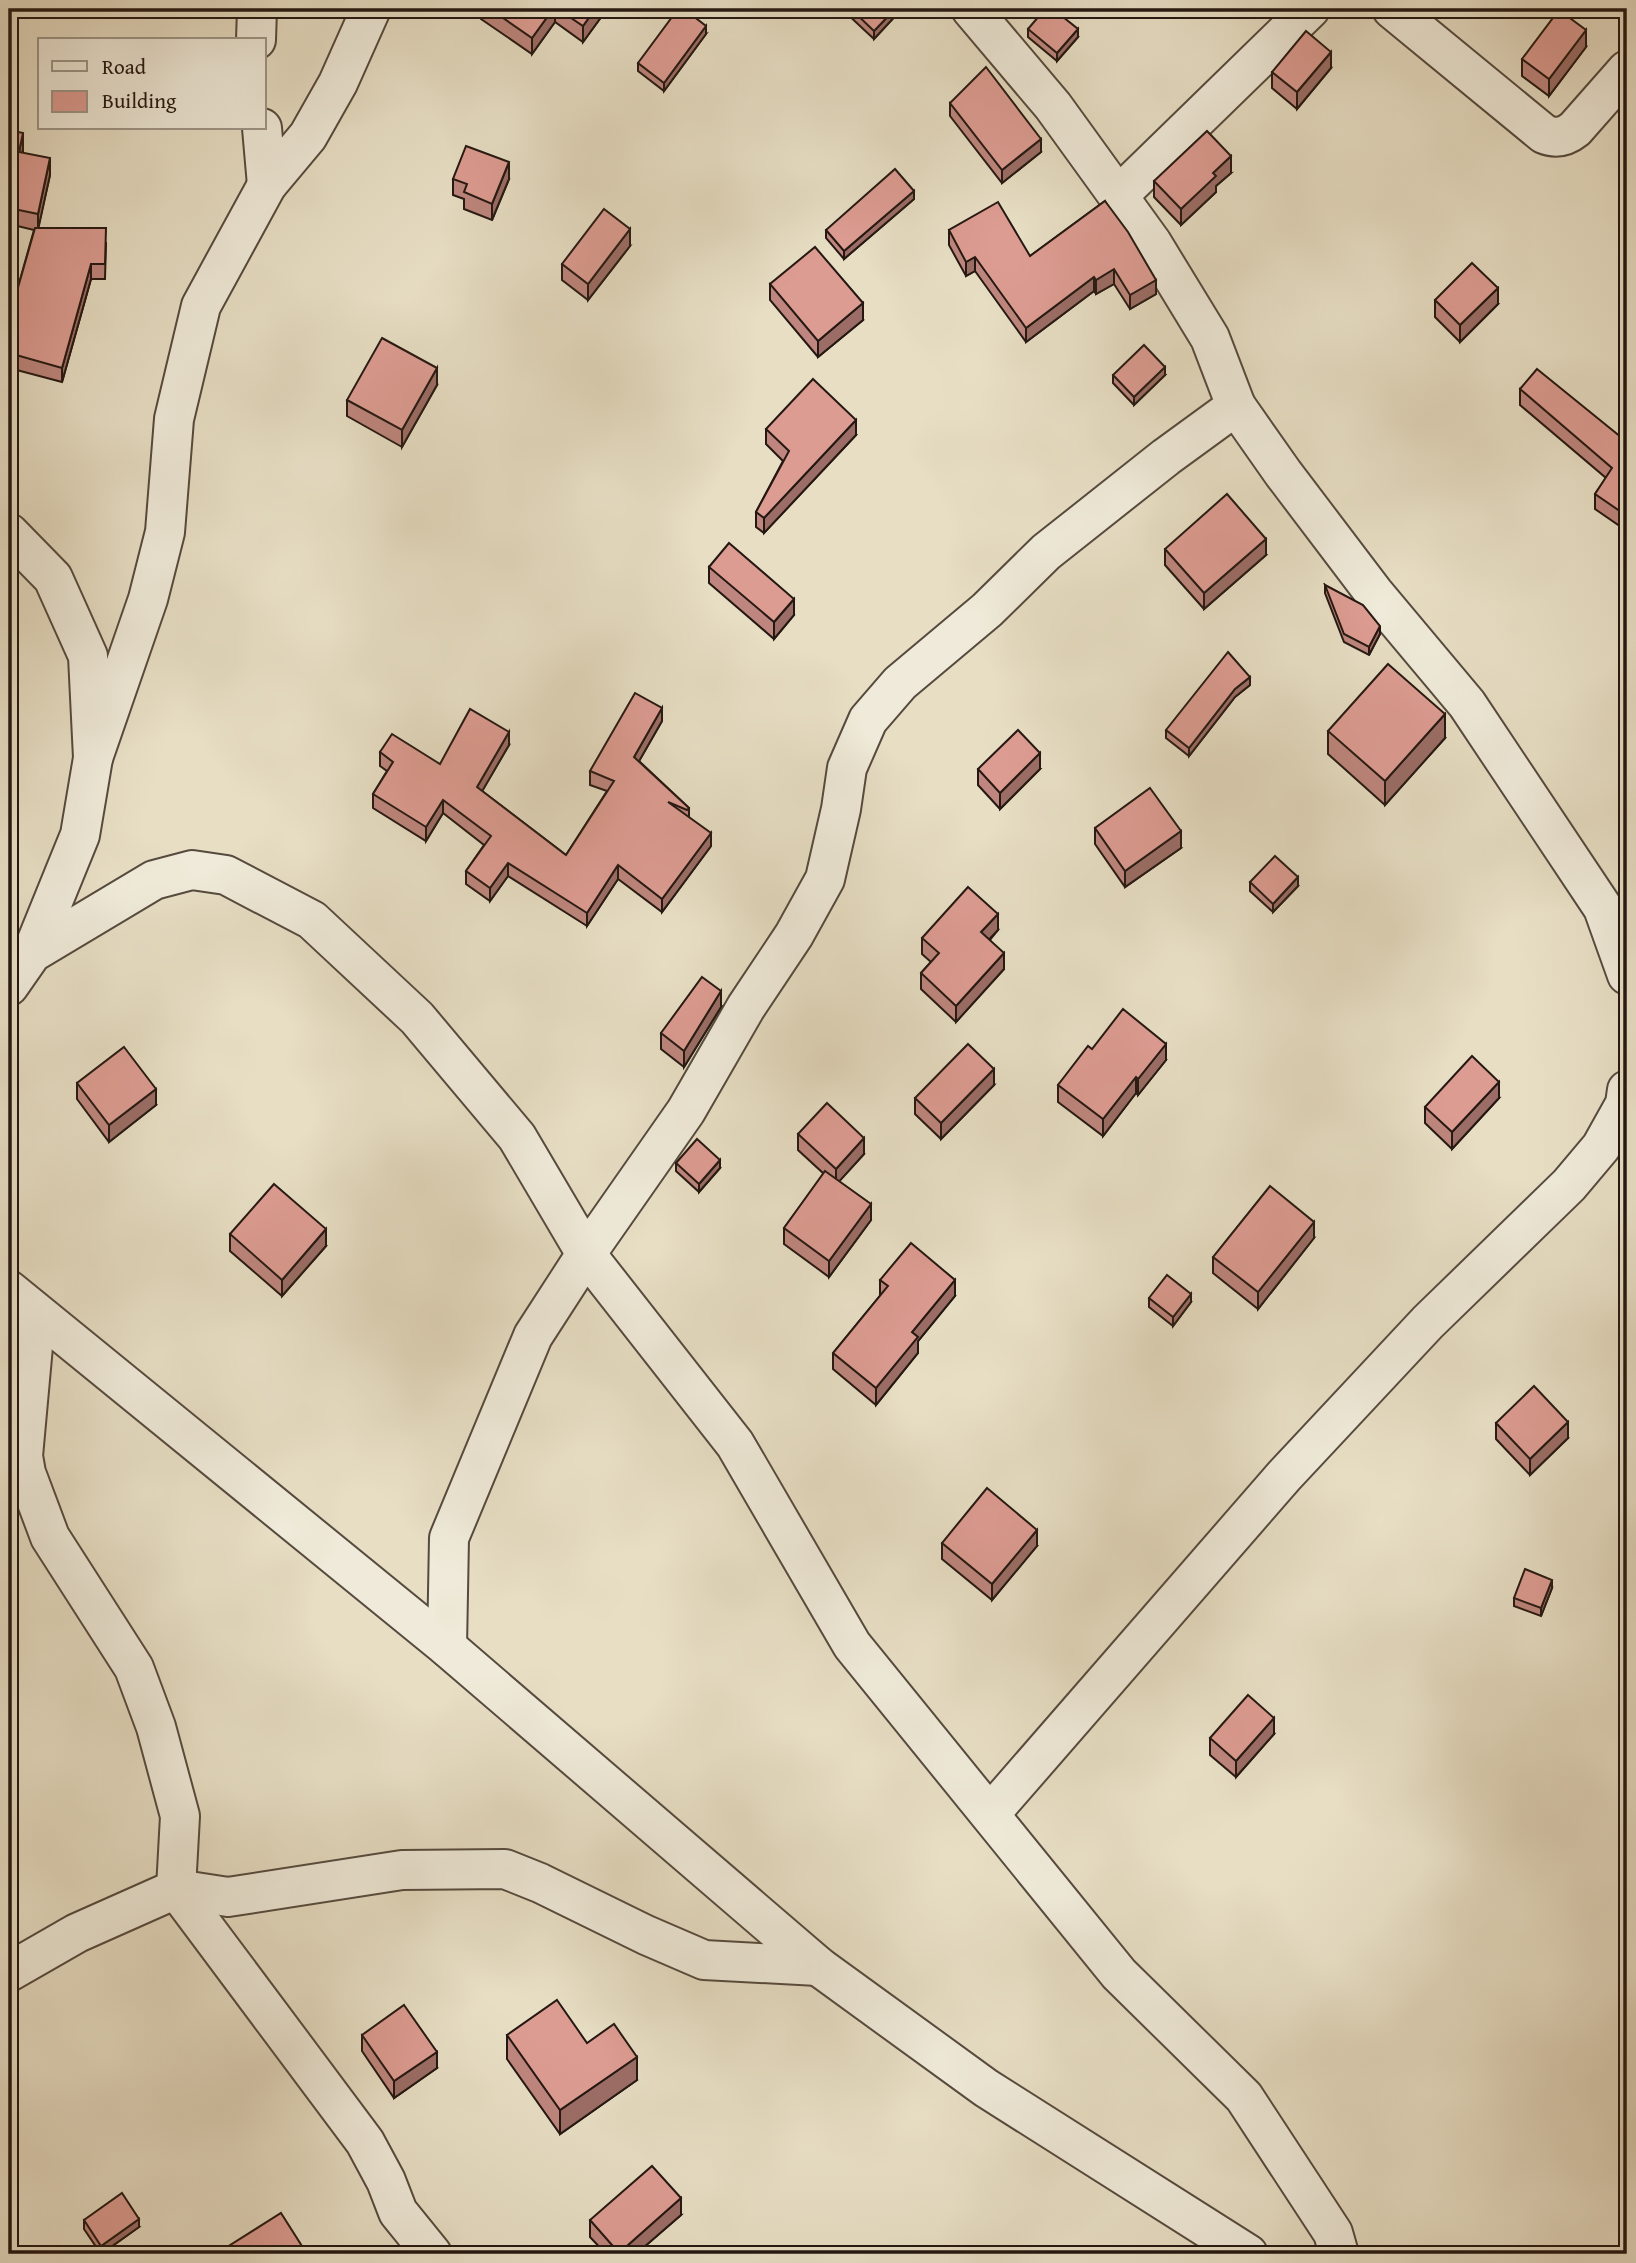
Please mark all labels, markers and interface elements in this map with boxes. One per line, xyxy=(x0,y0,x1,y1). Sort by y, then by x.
legend xyxy=(38,38,266,130)
text: Road xyxy=(102,51,147,82)
text: Building xyxy=(102,85,177,116)

